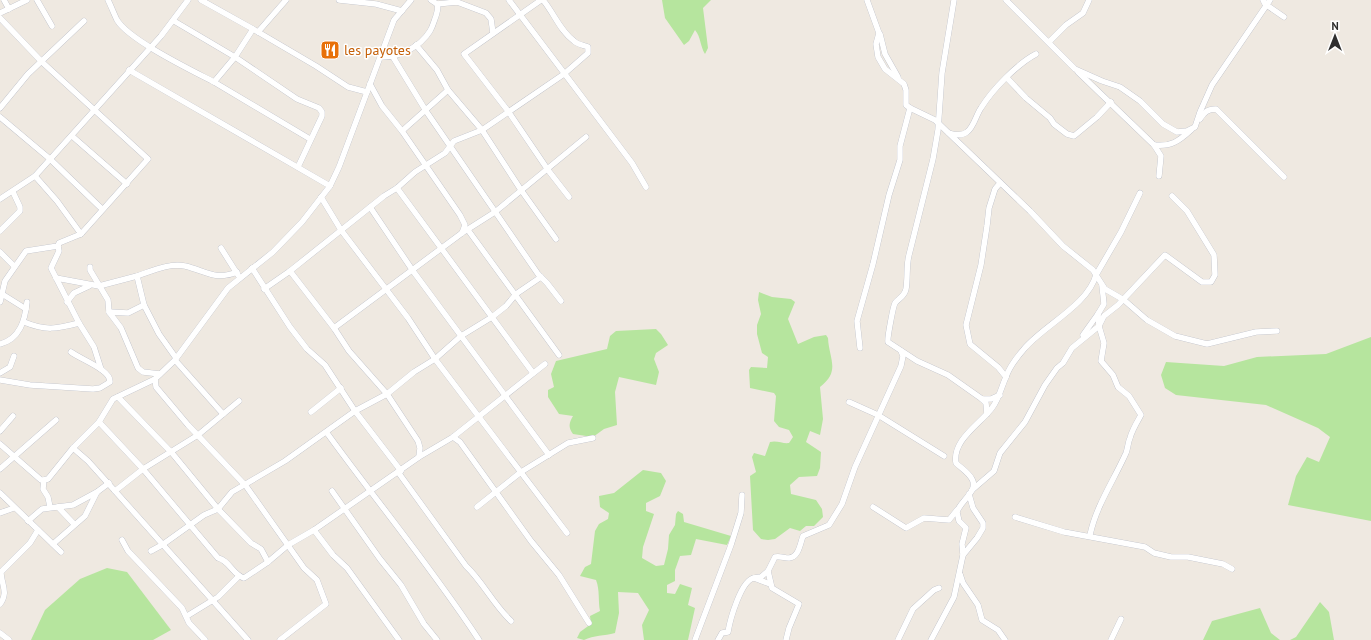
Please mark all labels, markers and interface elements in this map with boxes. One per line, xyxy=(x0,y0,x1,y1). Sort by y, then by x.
north arrow xyxy=(1315,16,1355,56)
text: N xyxy=(1331,19,1339,33)
restaurant icon: les payotes xyxy=(319,39,341,61)
place label: les payotes xyxy=(344,41,411,59)

